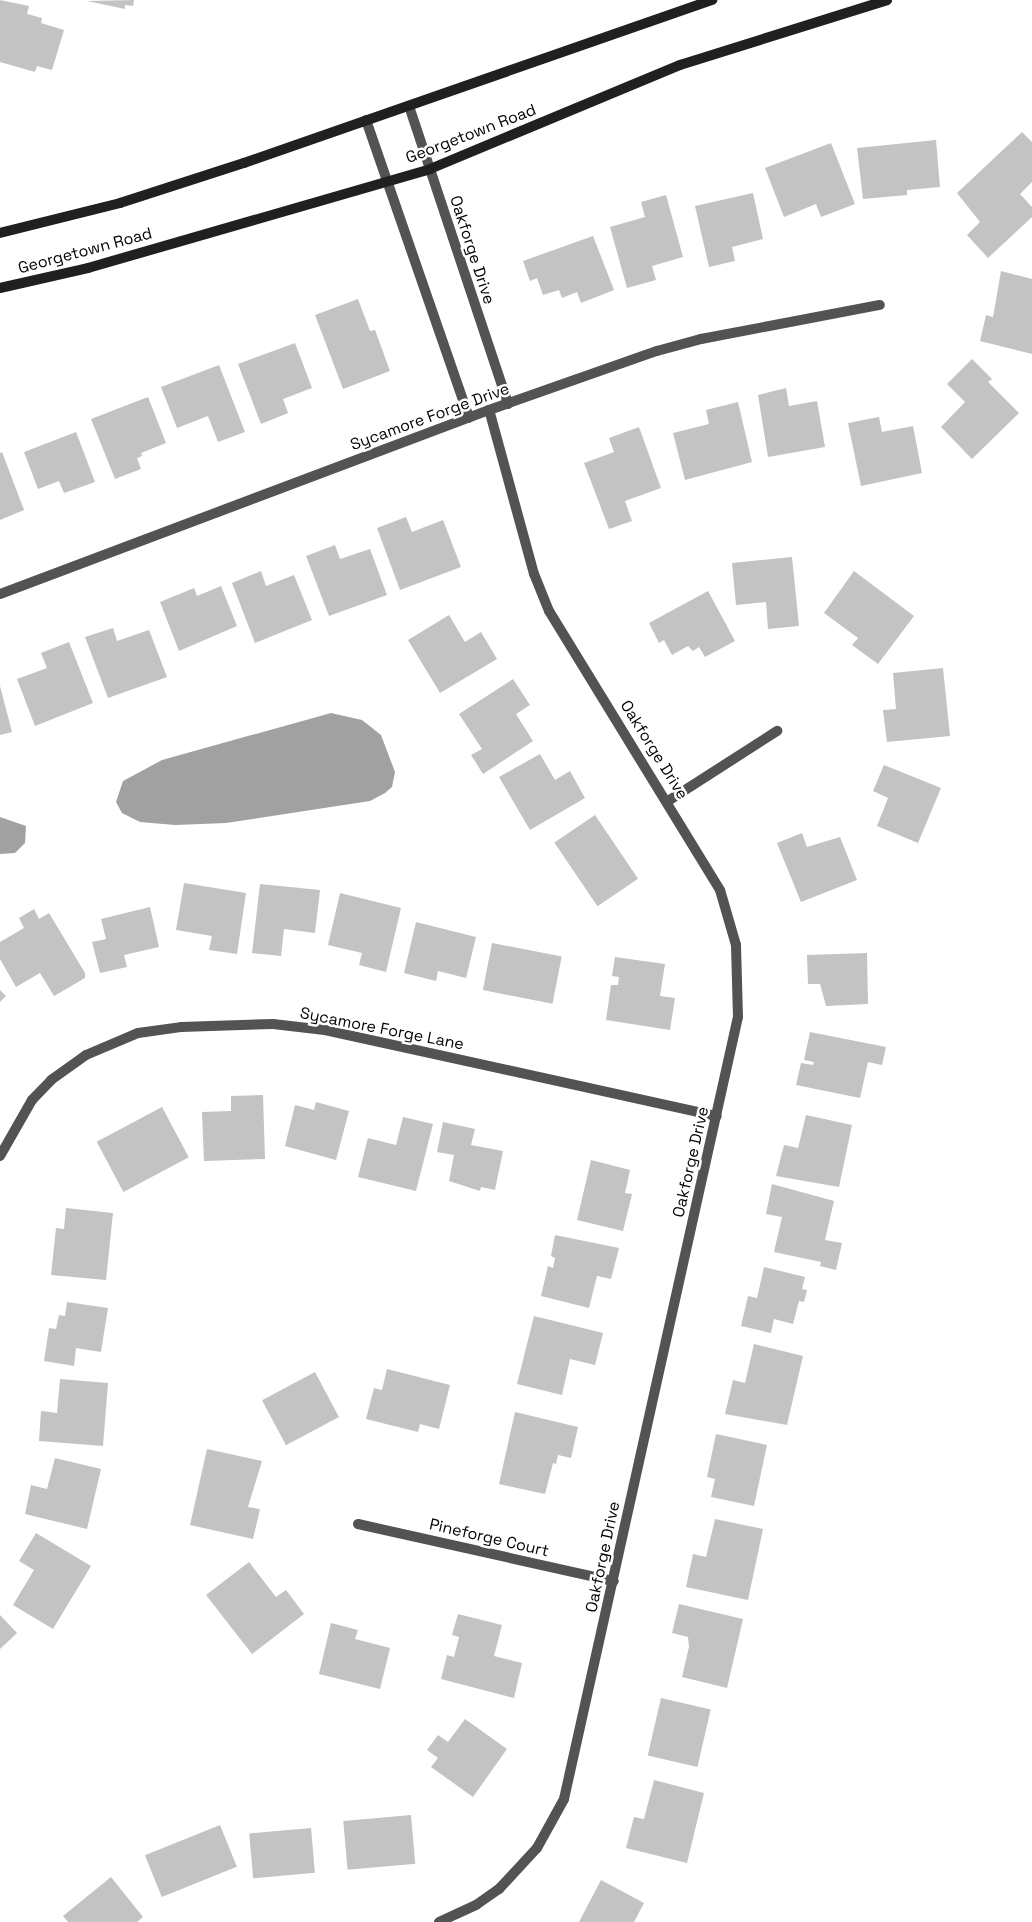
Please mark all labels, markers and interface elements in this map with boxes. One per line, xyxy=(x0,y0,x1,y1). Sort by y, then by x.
street label: Georgetown Road xyxy=(403,100,539,168)
street label: Oakforge Drive xyxy=(445,193,499,307)
street label: Georgetown Road xyxy=(16,224,154,278)
street label: Sycamore Forge Drive xyxy=(348,379,512,455)
street label: Oakforge Drive xyxy=(616,697,692,803)
street label: Sycamore Forge Lane xyxy=(298,1004,466,1054)
street label: Oakforge Drive xyxy=(669,1105,713,1219)
street label: Oakforge Drive xyxy=(582,1500,624,1614)
street label: Pineforge Court xyxy=(427,1515,551,1561)

